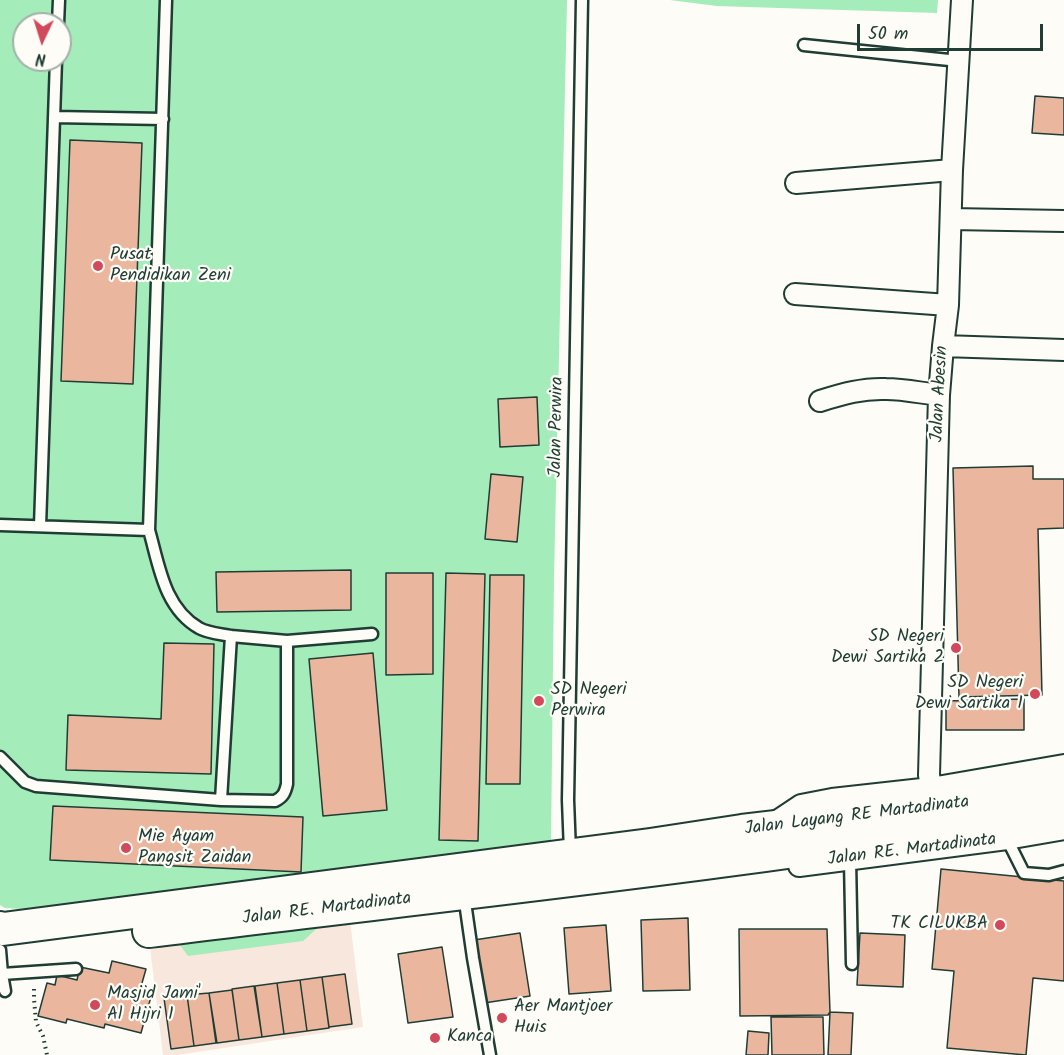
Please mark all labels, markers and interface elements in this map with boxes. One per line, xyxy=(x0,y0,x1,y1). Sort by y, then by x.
north arrow xyxy=(12,12,72,72)
scale bar xyxy=(860,12,1046,50)
text: 50 m xyxy=(868,20,908,49)
text: N xyxy=(35,46,47,71)
place label: Pusat Pendidikan Zeni xyxy=(110,245,231,288)
marker: Pusat Pendidikan Zeni xyxy=(91,259,105,273)
street label: Jalan Abesin xyxy=(928,345,954,443)
street label: Jalan Perwira xyxy=(546,376,570,478)
place label: SD Negeri Dewi Sartika 2 xyxy=(831,627,944,670)
marker: SD Negeri Dewi Sartika 2 xyxy=(949,641,963,655)
place label: SD Negeri Dewi Sartika 1 xyxy=(915,673,1023,716)
place label: SD Negeri Perwira xyxy=(551,680,627,722)
marker: SD Negeri Dewi Sartika 1 xyxy=(1028,687,1042,701)
marker: SD Negeri Perwira xyxy=(532,694,546,708)
street label: Jalan Layang RE Martadinata xyxy=(744,793,970,841)
place label: Mie Ayam Pangsit Zaidan xyxy=(138,827,251,870)
street label: Jalan RE. Martadinata xyxy=(826,830,998,872)
marker: Mie Ayam Pangsit Zaidan xyxy=(119,841,133,855)
street label: Jalan RE. Martadinata xyxy=(241,889,413,931)
place label: TK CILUKBA xyxy=(891,914,988,936)
marker: TK CILUKBA xyxy=(993,918,1007,932)
place label: Masjid Jami' Al Hijri 1 xyxy=(107,984,200,1026)
place label: Aer Mantjoer Huis xyxy=(514,997,612,1040)
marker: Masjid Jami' Al Hijri 1 xyxy=(88,998,102,1012)
marker: Aer Mantjoer Huis xyxy=(495,1011,509,1025)
place label: Kanca xyxy=(447,1027,492,1049)
marker: Kanca xyxy=(428,1031,442,1045)

